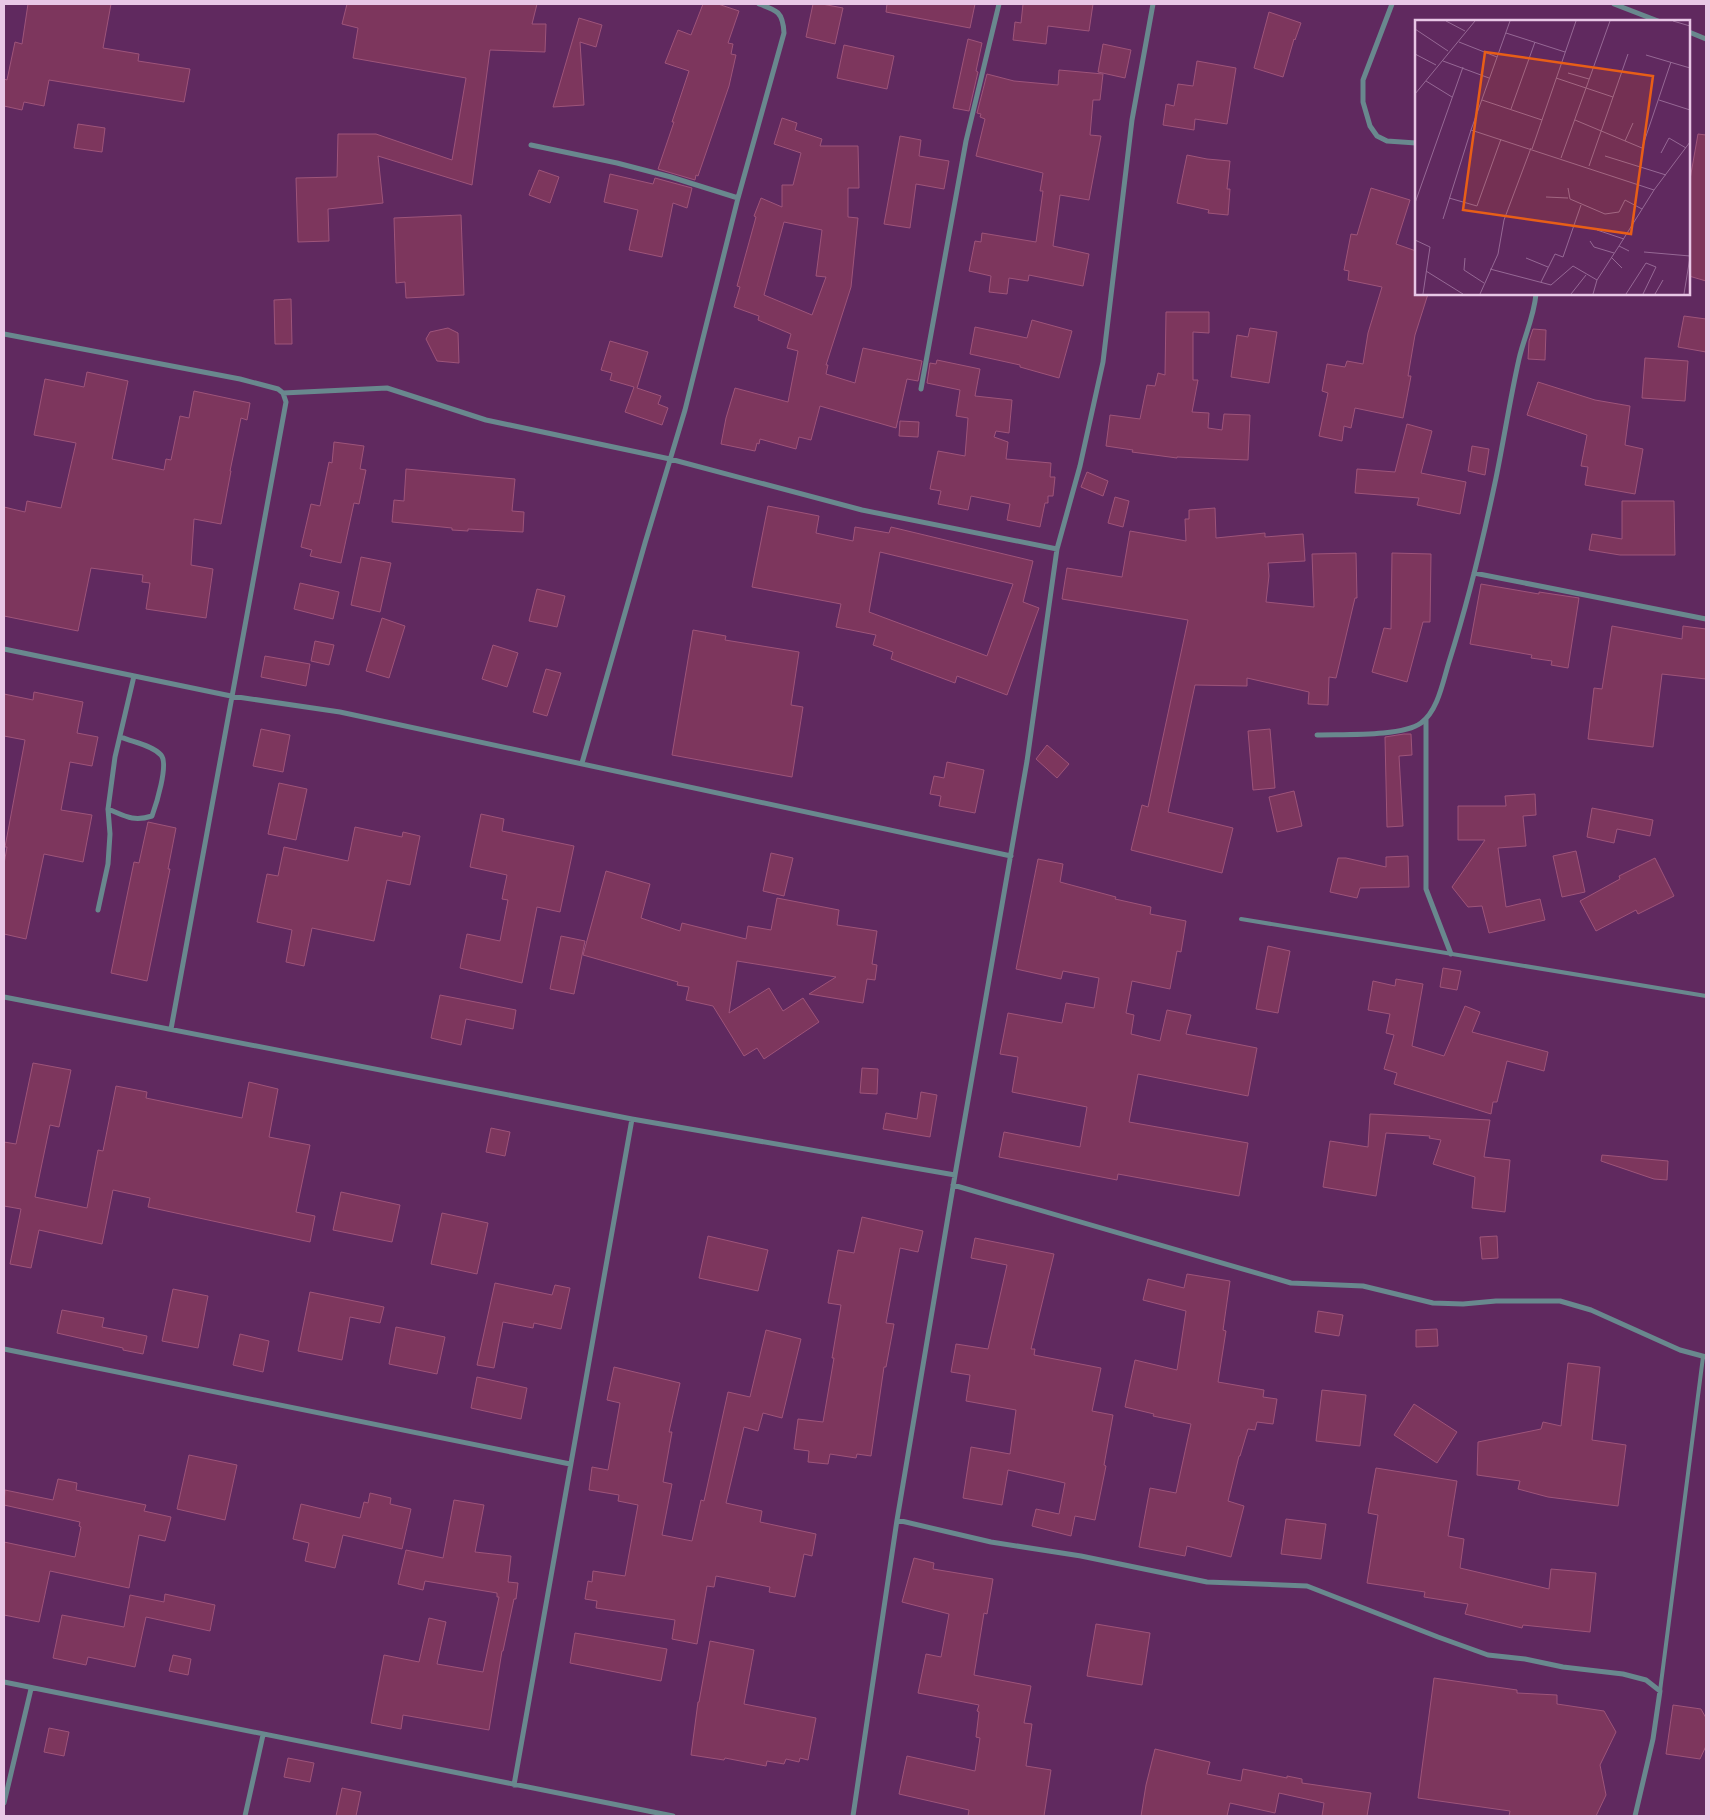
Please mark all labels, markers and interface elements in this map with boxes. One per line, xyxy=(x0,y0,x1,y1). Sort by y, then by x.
inset map xyxy=(1415,20,1690,295)

